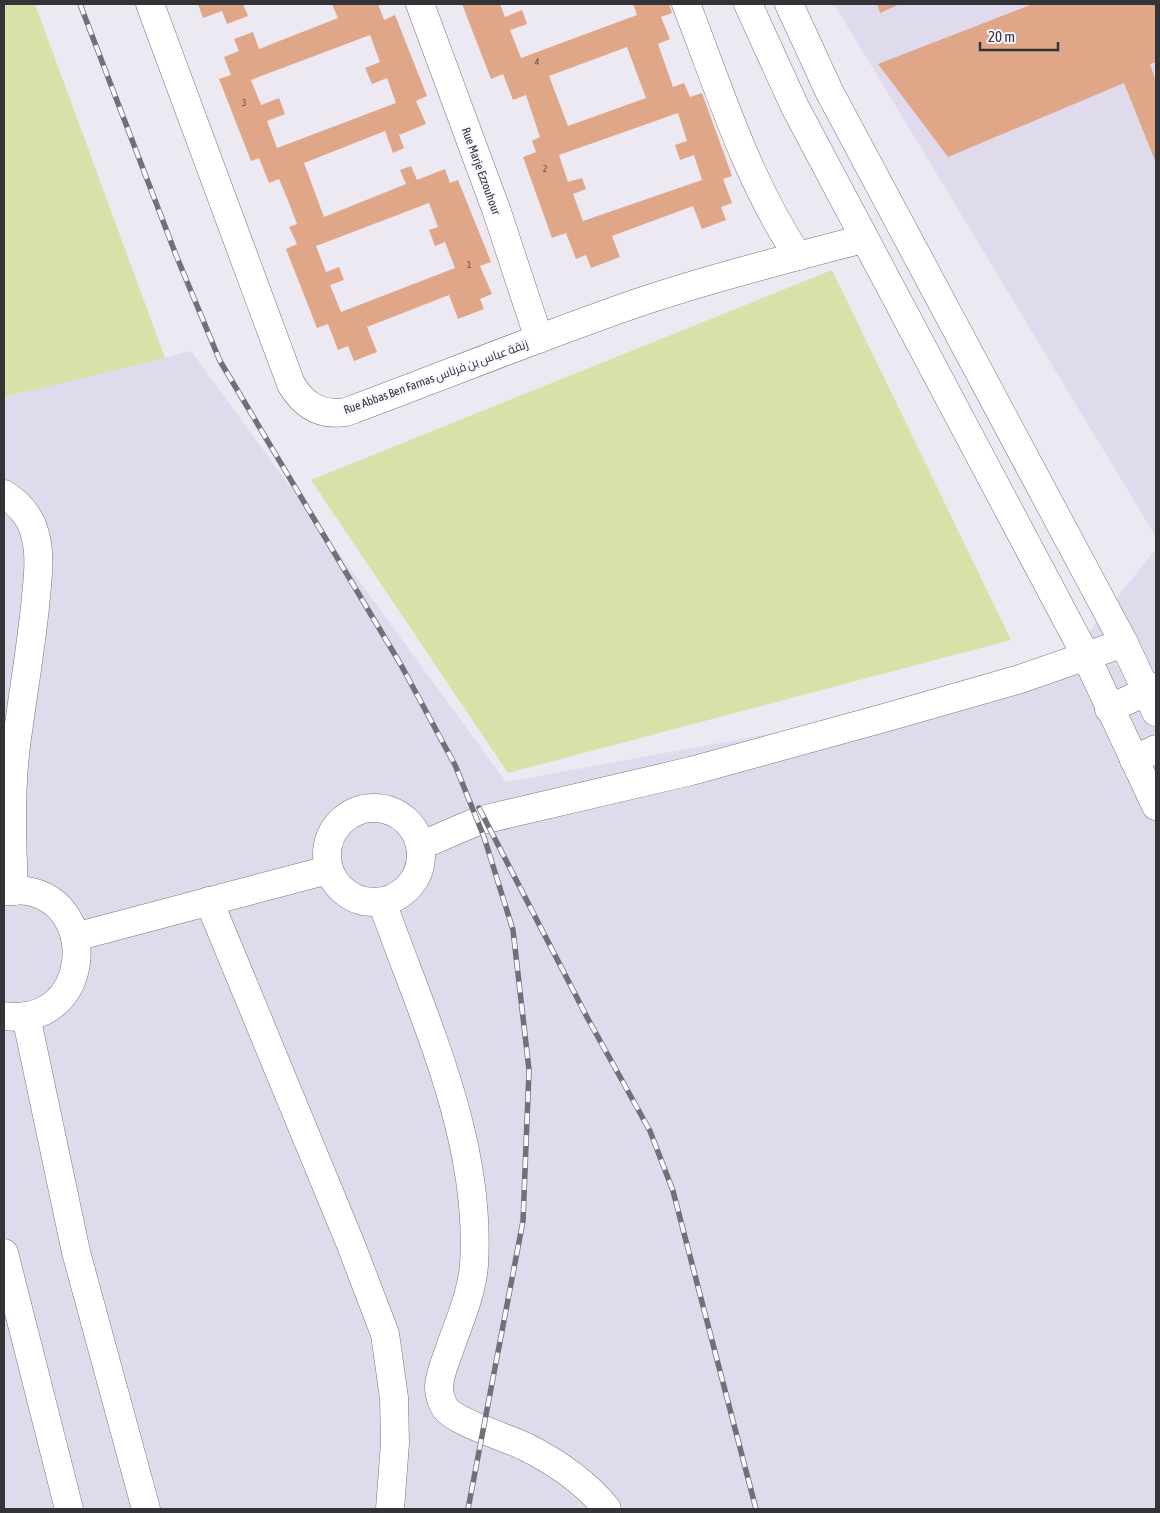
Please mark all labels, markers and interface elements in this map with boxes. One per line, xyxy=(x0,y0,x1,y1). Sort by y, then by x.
scale bar xyxy=(980,20,1058,52)
text: 20 m xyxy=(988,28,1015,45)
house number: 4 xyxy=(535,56,540,67)
house number: 3 xyxy=(242,97,247,108)
street label: Rue Marje Ezzouhour xyxy=(459,125,503,217)
house number: 2 xyxy=(543,163,548,174)
house number: 1 xyxy=(467,259,472,270)
street label: Rue Abbas Ben Farnas زنقة عباس بن فرناس xyxy=(342,337,530,417)

